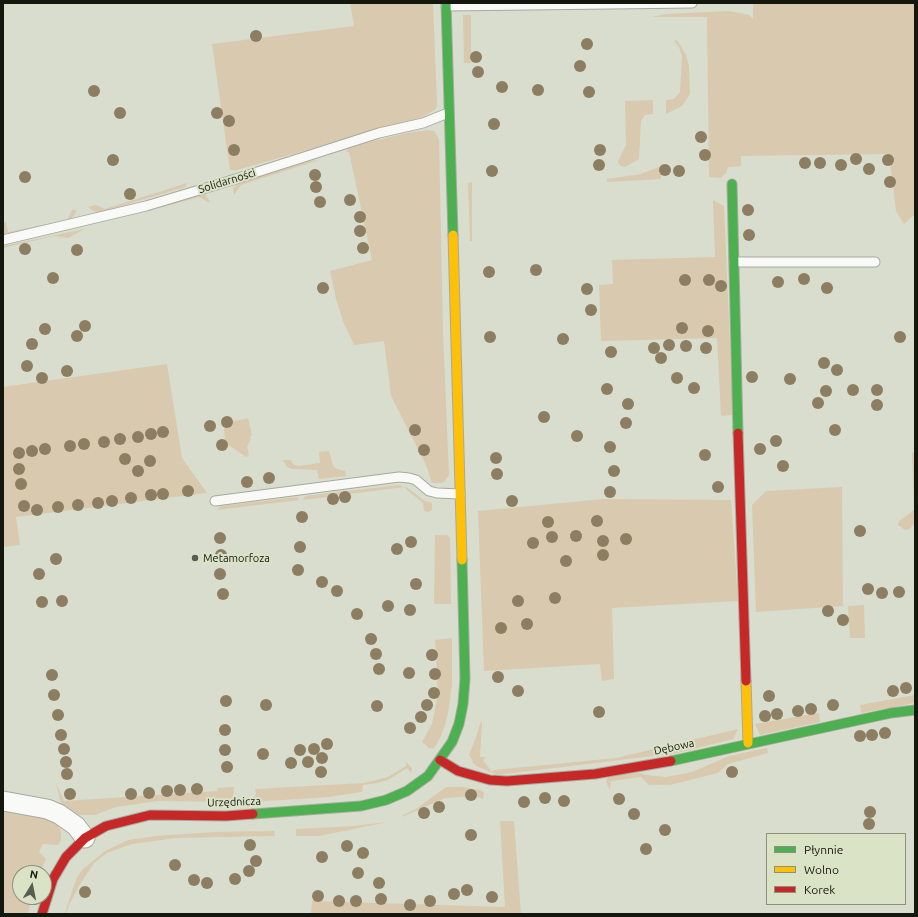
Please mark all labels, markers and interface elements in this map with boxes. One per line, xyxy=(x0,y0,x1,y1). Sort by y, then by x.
street label: Solidarności xyxy=(197,166,257,196)
place label: Metamorfoza xyxy=(203,551,270,565)
marker: Metamorfoza xyxy=(190,553,200,563)
street label: Dębowa xyxy=(653,736,695,758)
street label: Urzędnicza xyxy=(207,794,261,810)
legend xyxy=(766,833,906,905)
text: Płynnie xyxy=(804,843,843,856)
text: Wolno xyxy=(804,863,839,876)
north arrow xyxy=(12,865,52,905)
text: N xyxy=(29,868,39,881)
text: Korek xyxy=(804,883,835,896)

